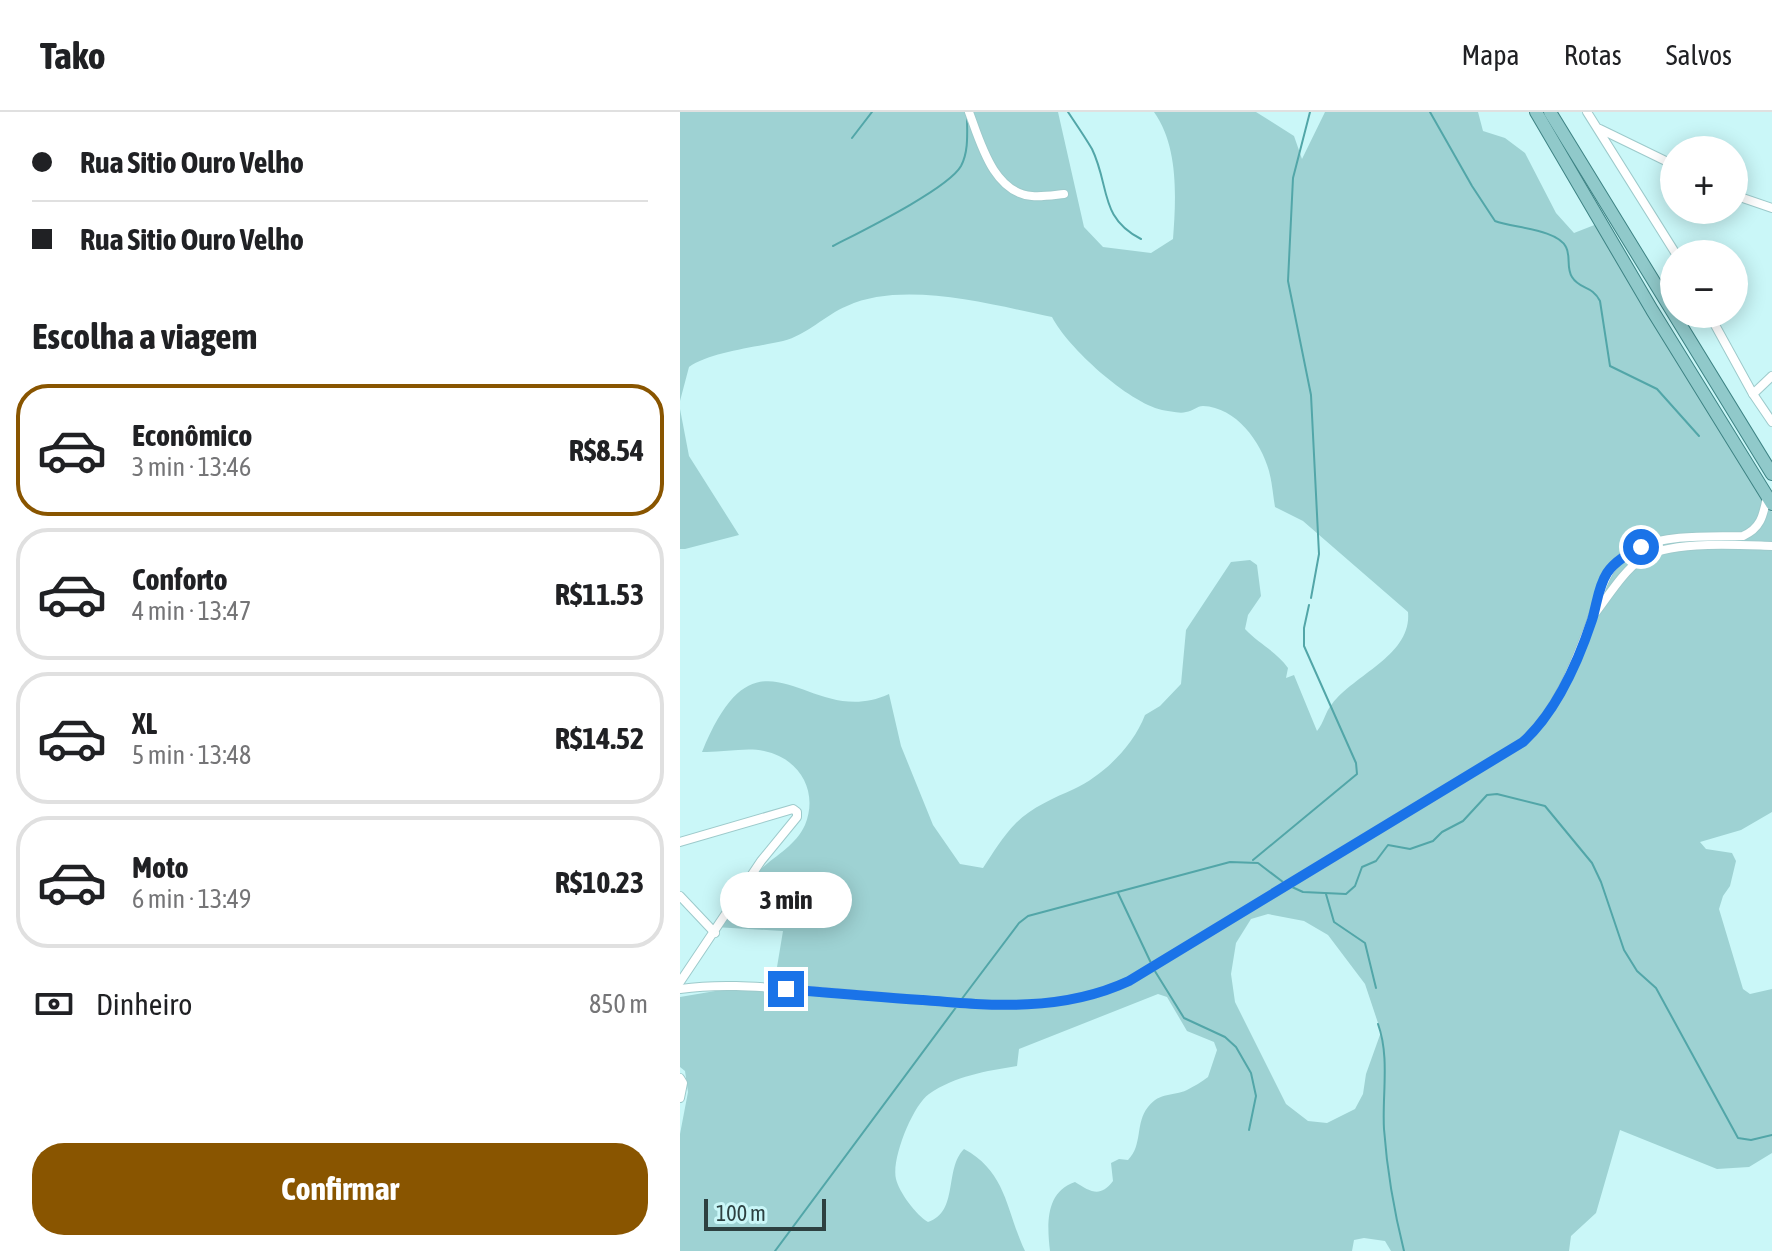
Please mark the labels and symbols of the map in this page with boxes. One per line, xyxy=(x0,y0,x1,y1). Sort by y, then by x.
route start xyxy=(1623,529,1659,565)
callout: 3 min xyxy=(720,873,852,929)
route end xyxy=(768,971,804,1007)
scale bar xyxy=(704,1195,826,1231)

